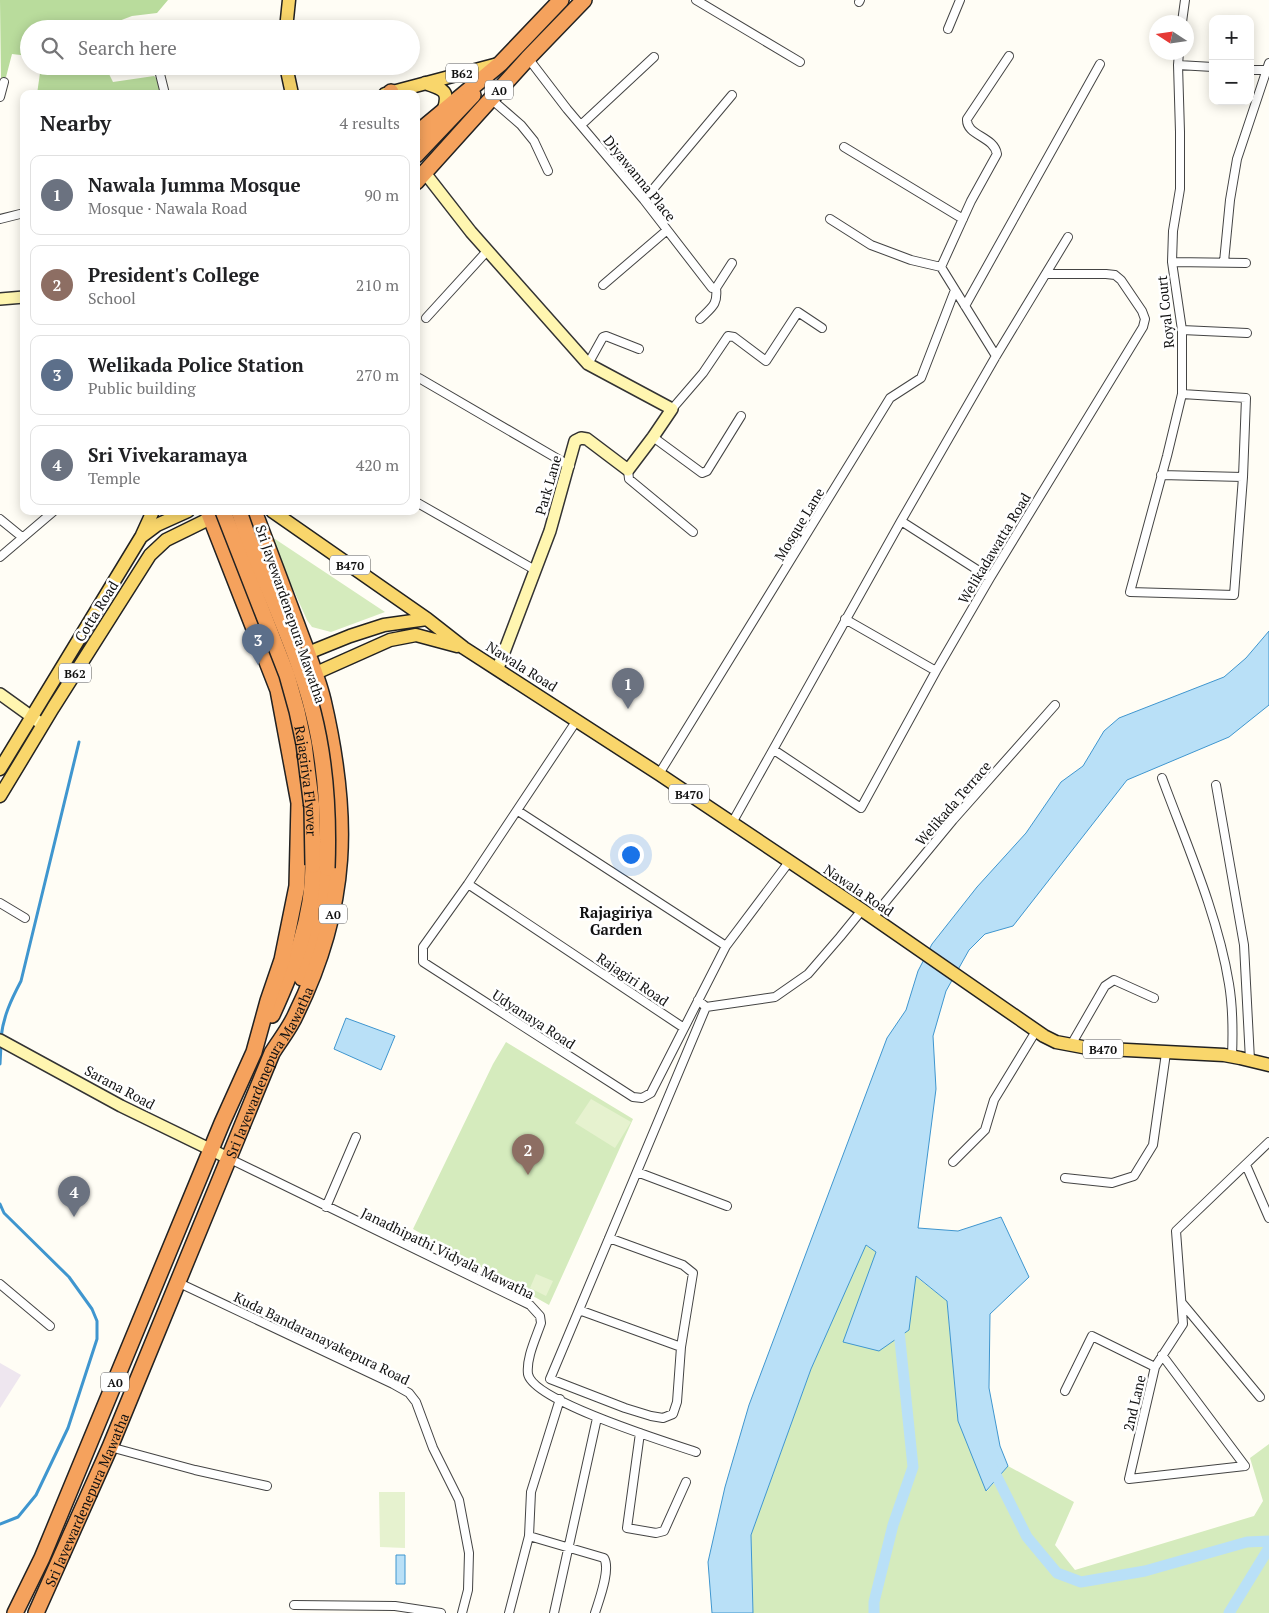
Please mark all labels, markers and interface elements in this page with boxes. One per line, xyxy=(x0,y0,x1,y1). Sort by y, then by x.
north arrow xyxy=(1149,15,1194,60)
map controls xyxy=(1209,15,1254,105)
button: + xyxy=(1209,15,1254,60)
search box xyxy=(20,20,420,75)
icon: search xyxy=(38,34,66,62)
text: Search here xyxy=(78,35,177,60)
button: − xyxy=(1209,60,1254,105)
road number: B62 xyxy=(446,64,478,82)
road number: A0 xyxy=(485,80,513,100)
text: Nearby xyxy=(40,109,111,137)
text: 4 results xyxy=(340,112,400,134)
street label: Diyawanna Place xyxy=(599,131,681,225)
text: Nawala Jumma Mosque xyxy=(88,172,301,197)
text: 1 xyxy=(52,184,62,206)
text: 90 m xyxy=(364,184,399,206)
text: Mosque · Nawala Road xyxy=(88,197,247,219)
text: President's College xyxy=(88,262,260,287)
text: 2 xyxy=(52,274,62,296)
text: 210 m xyxy=(356,274,399,296)
street label: Royal Court xyxy=(1152,274,1178,349)
text: School xyxy=(88,287,136,309)
text: Welikada Police Station xyxy=(88,352,304,377)
text: 3 xyxy=(52,364,62,386)
text: 270 m xyxy=(356,364,399,386)
text: Public building xyxy=(88,377,196,399)
text: Sri Vivekaramaya xyxy=(88,442,248,467)
street label: Park Lane xyxy=(530,453,566,517)
text: 4 xyxy=(52,454,62,476)
text: 420 m xyxy=(356,454,399,476)
text: Temple xyxy=(88,467,141,489)
street label: Mosque Lane xyxy=(770,484,828,564)
street label: Welikadawatta Road xyxy=(953,489,1035,607)
street label: Sri Jayewardenepura Mawatha xyxy=(251,522,331,706)
road number: B470 xyxy=(330,556,370,574)
street label: Cotta Road xyxy=(70,577,122,645)
pin: 3 xyxy=(242,624,274,665)
street label: Nawala Road xyxy=(483,637,561,696)
road number: B62 xyxy=(59,664,91,682)
pin: 1 xyxy=(612,668,644,709)
street label: Rajagiriya Flyover xyxy=(291,724,322,837)
street label: Welikada Terrace xyxy=(911,757,995,849)
road number: B470 xyxy=(669,784,709,804)
your location xyxy=(618,842,644,868)
street label: Nawala Road xyxy=(820,860,898,921)
district label: Rajagiriya Garden xyxy=(579,902,653,939)
road number: A0 xyxy=(319,904,347,924)
street label: Rajagiri Road xyxy=(593,948,673,1010)
street label: Sri Jayewardenepura Mawatha xyxy=(220,983,317,1161)
street label: Udyanaya Road xyxy=(489,985,579,1053)
road number: B470 xyxy=(1083,1040,1123,1058)
street label: Sarana Road xyxy=(82,1061,159,1114)
pin: 2 xyxy=(512,1134,544,1175)
pin: 4 xyxy=(58,1176,90,1217)
street label: Janadhipathi Vidyala Mawatha xyxy=(358,1203,538,1303)
street label: Kuda Bandaranayakepura Road xyxy=(231,1287,413,1389)
road number: A0 xyxy=(101,1372,129,1391)
street label: 2nd Lane xyxy=(1118,1373,1150,1433)
street label: Sri Jayewardenepura Mawatha xyxy=(40,1410,133,1589)

